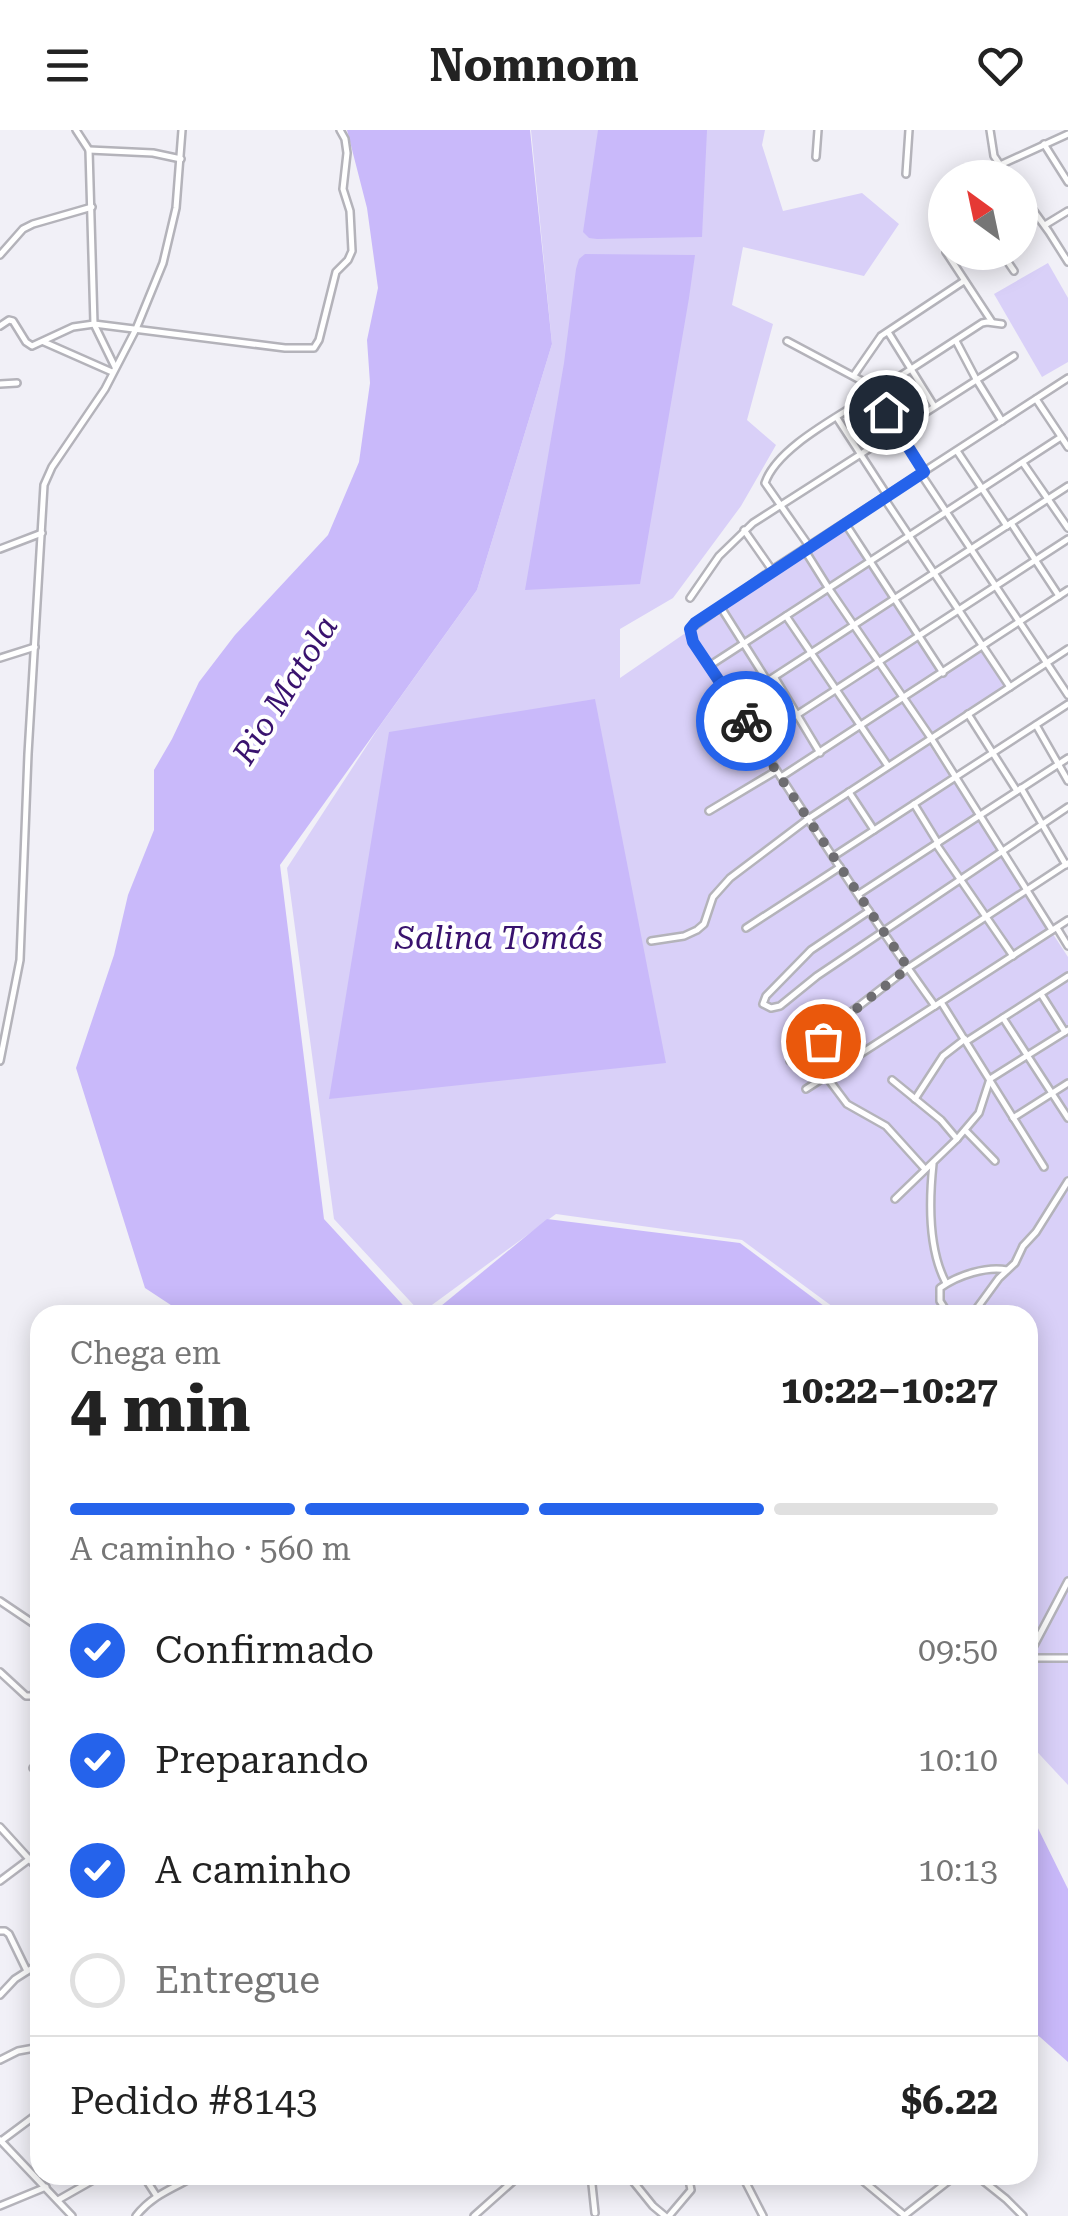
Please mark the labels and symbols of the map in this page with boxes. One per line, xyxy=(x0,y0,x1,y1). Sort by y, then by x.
north arrow xyxy=(928,160,1038,270)
pin xyxy=(844,370,929,455)
water label: Rio Matola xyxy=(224,609,345,772)
courier xyxy=(696,671,796,771)
water label: Salina Tomás xyxy=(394,919,603,957)
pin xyxy=(781,999,866,1084)

